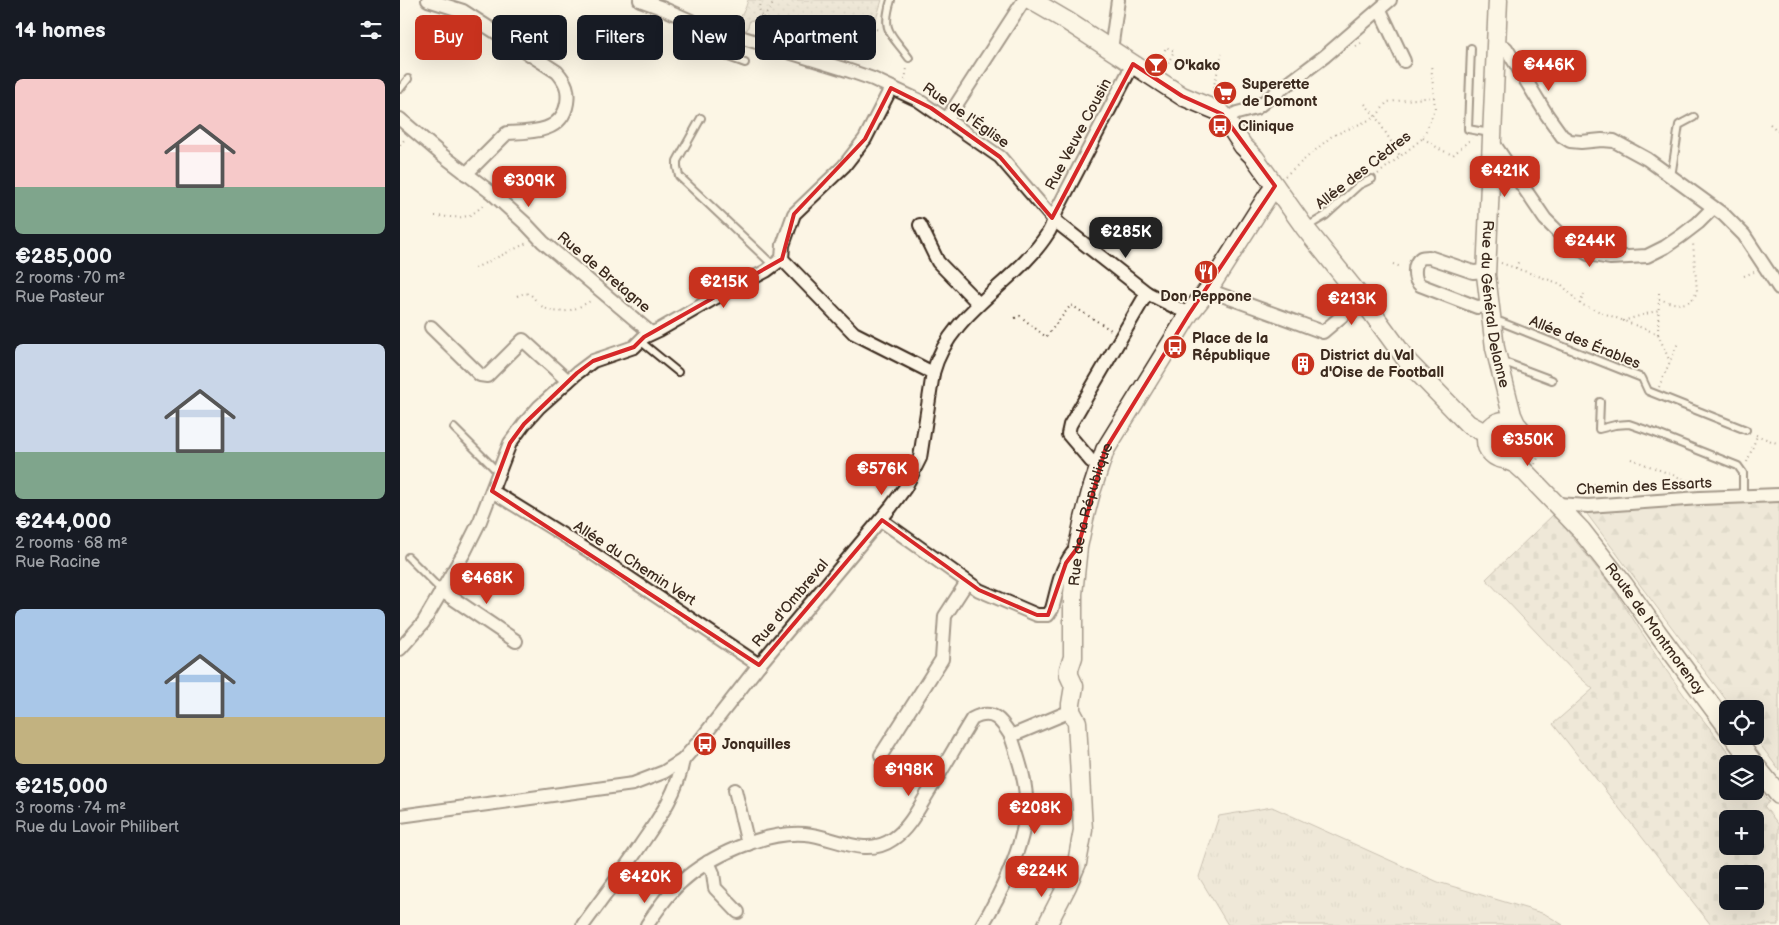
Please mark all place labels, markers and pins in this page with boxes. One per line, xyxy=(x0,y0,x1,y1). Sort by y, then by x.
pin: €446K xyxy=(1514,49,1584,92)
bar icon: O'kako xyxy=(1143,52,1169,78)
place label: O'kako xyxy=(1174,56,1221,75)
place label: Superette de Domont xyxy=(1242,75,1317,111)
supermarket icon: Superette de Domont xyxy=(1212,80,1238,106)
bus stop icon: Clinique xyxy=(1207,113,1233,139)
place label: Clinique xyxy=(1238,117,1294,136)
pin: €421K xyxy=(1470,156,1540,198)
pin: €309K xyxy=(494,166,564,208)
pin: €285K xyxy=(1091,216,1161,259)
pin: €244K xyxy=(1555,226,1625,268)
restaurant icon: Don Peppone xyxy=(1193,259,1219,285)
pin: €215K xyxy=(689,266,759,309)
pin: €213K xyxy=(1317,284,1387,326)
place label: Don Peppone xyxy=(1160,287,1252,306)
place label: Place de la République xyxy=(1192,329,1270,365)
bus stop icon: Place de la République xyxy=(1162,334,1188,360)
place label: District du Val d'Oise de Football xyxy=(1320,346,1444,382)
building icon: District du Val d'Oise de Football xyxy=(1290,351,1316,377)
pin: €350K xyxy=(1493,424,1563,467)
pin: €576K xyxy=(847,454,917,496)
pin: €468K xyxy=(452,562,522,605)
bus stop icon: Jonquilles xyxy=(692,731,718,757)
place label: Jonquilles xyxy=(722,735,791,754)
pin: €198K xyxy=(874,754,944,797)
pin: €208K xyxy=(1000,792,1070,835)
pin: €224K xyxy=(1007,856,1077,898)
pin: €420K xyxy=(610,862,680,904)

